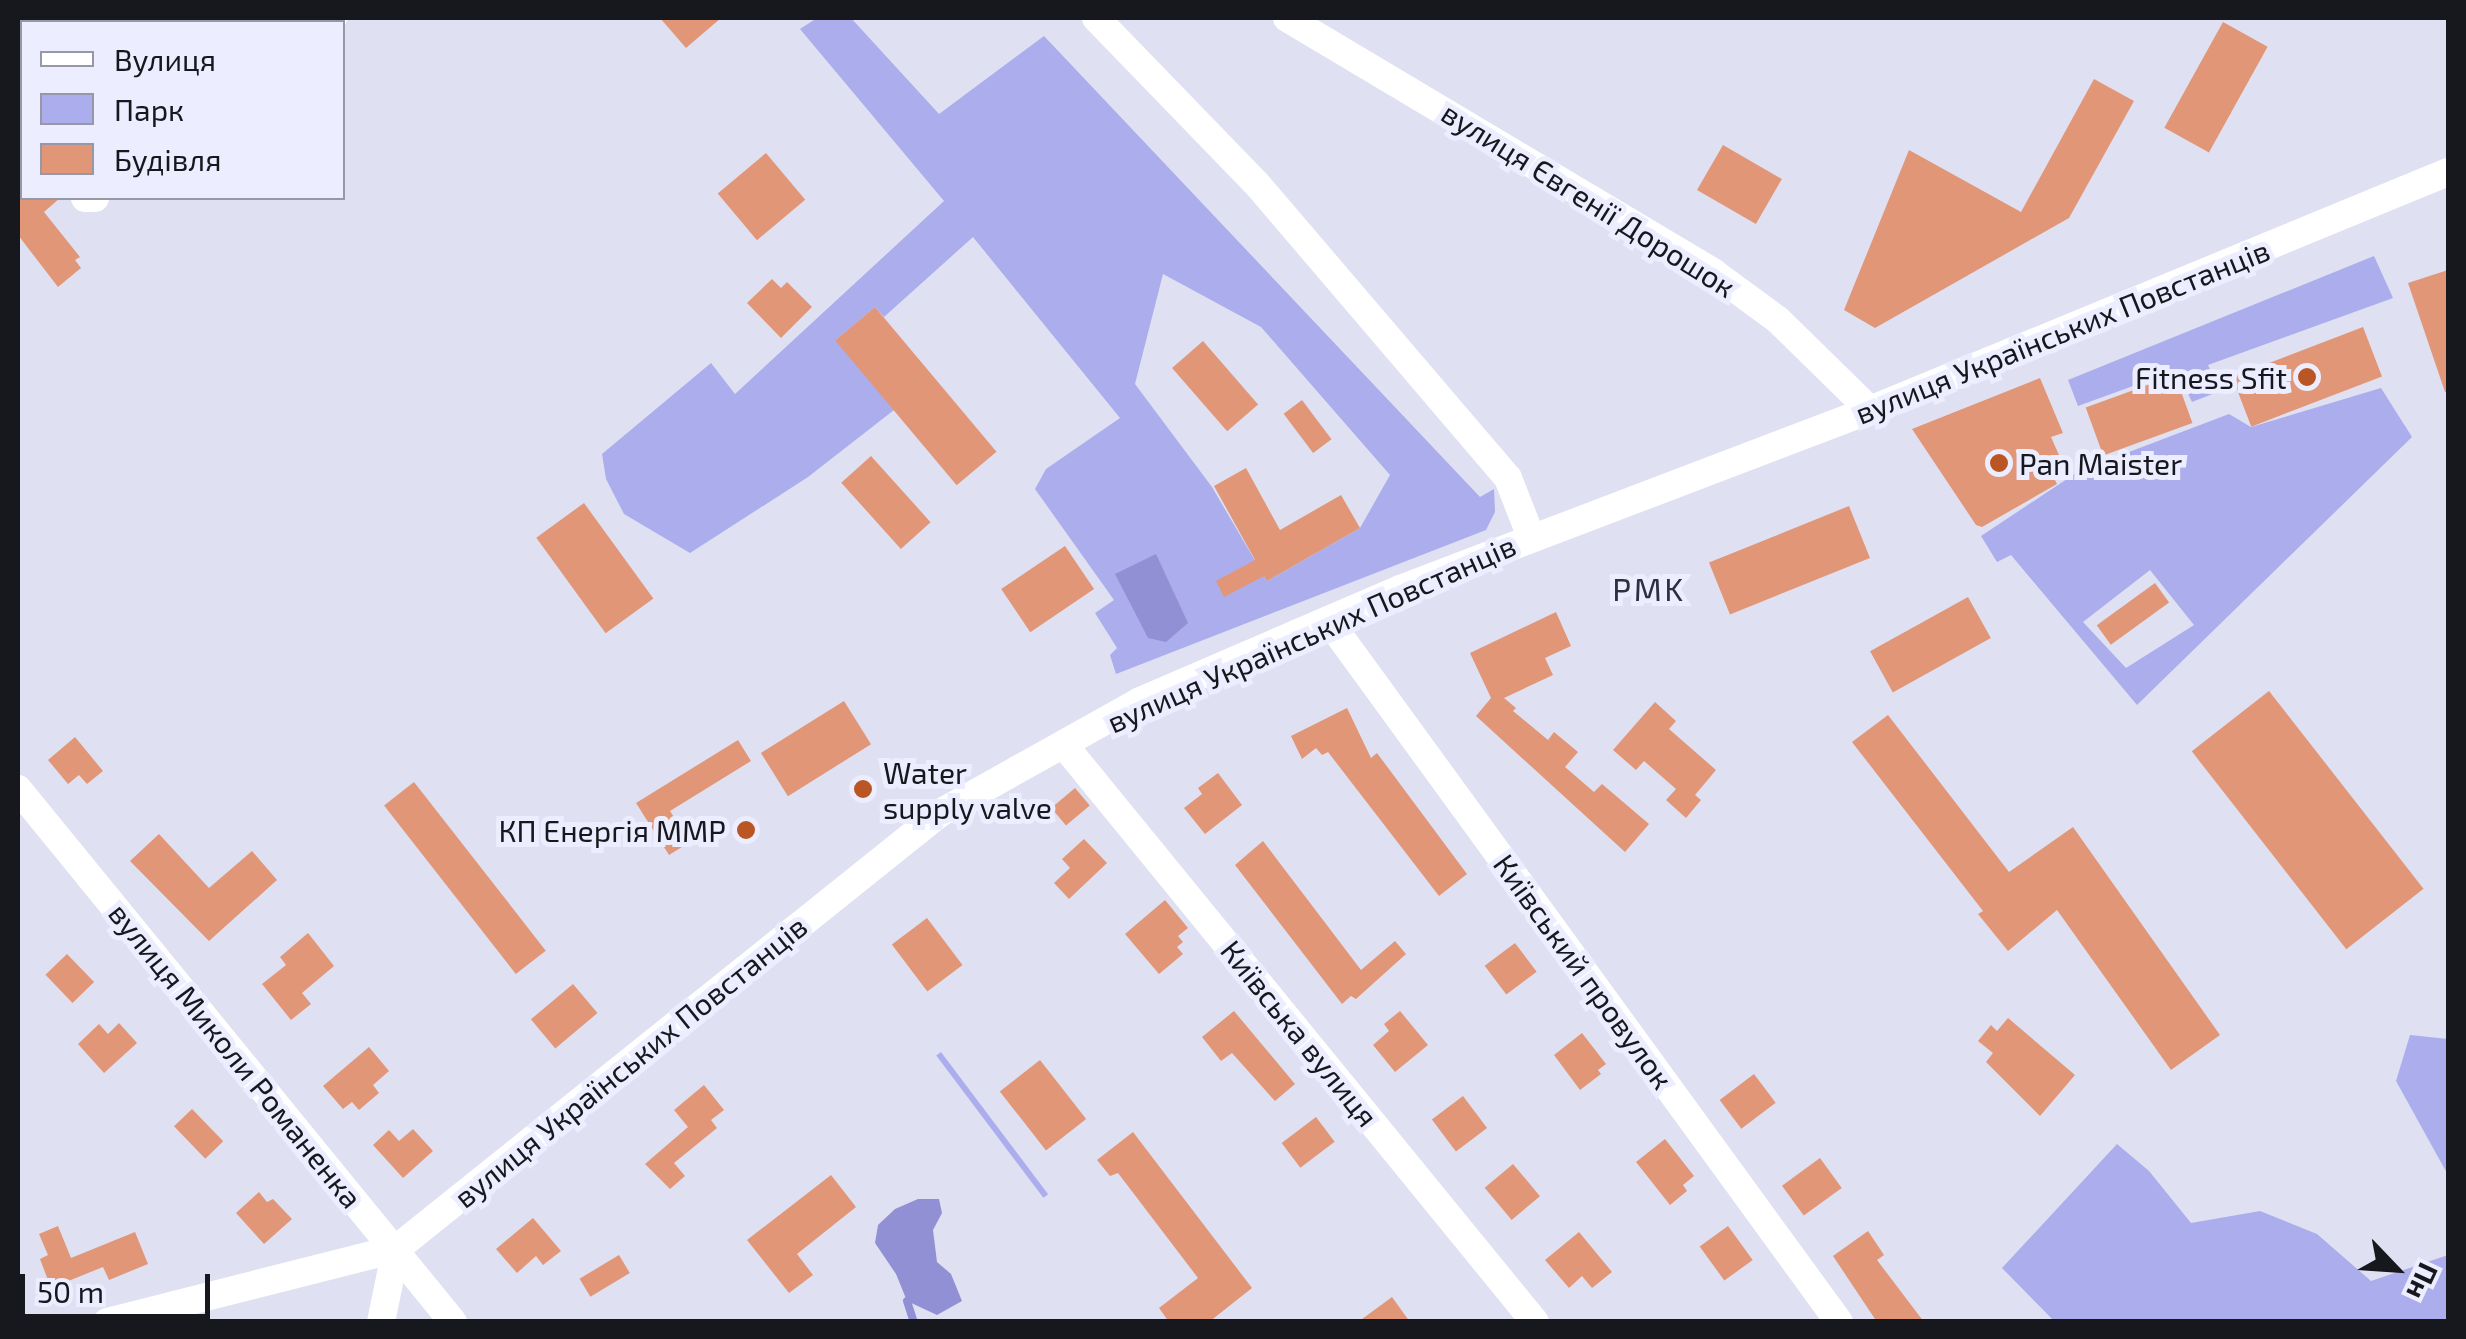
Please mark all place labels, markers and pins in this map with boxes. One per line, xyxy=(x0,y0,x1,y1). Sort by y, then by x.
place label: Fitness Sfit xyxy=(2135,359,2287,395)
marker: Fitness Sfit xyxy=(2296,366,2318,388)
place label: Pan Maister xyxy=(2019,445,2182,481)
marker: Pan Maister xyxy=(1988,452,2010,474)
place label: Water supply valve xyxy=(883,754,1053,824)
marker: Water supply valve xyxy=(852,778,874,800)
place label: КП Енергія ММР xyxy=(499,812,726,848)
marker: КП Енергія ММР xyxy=(735,819,757,841)

